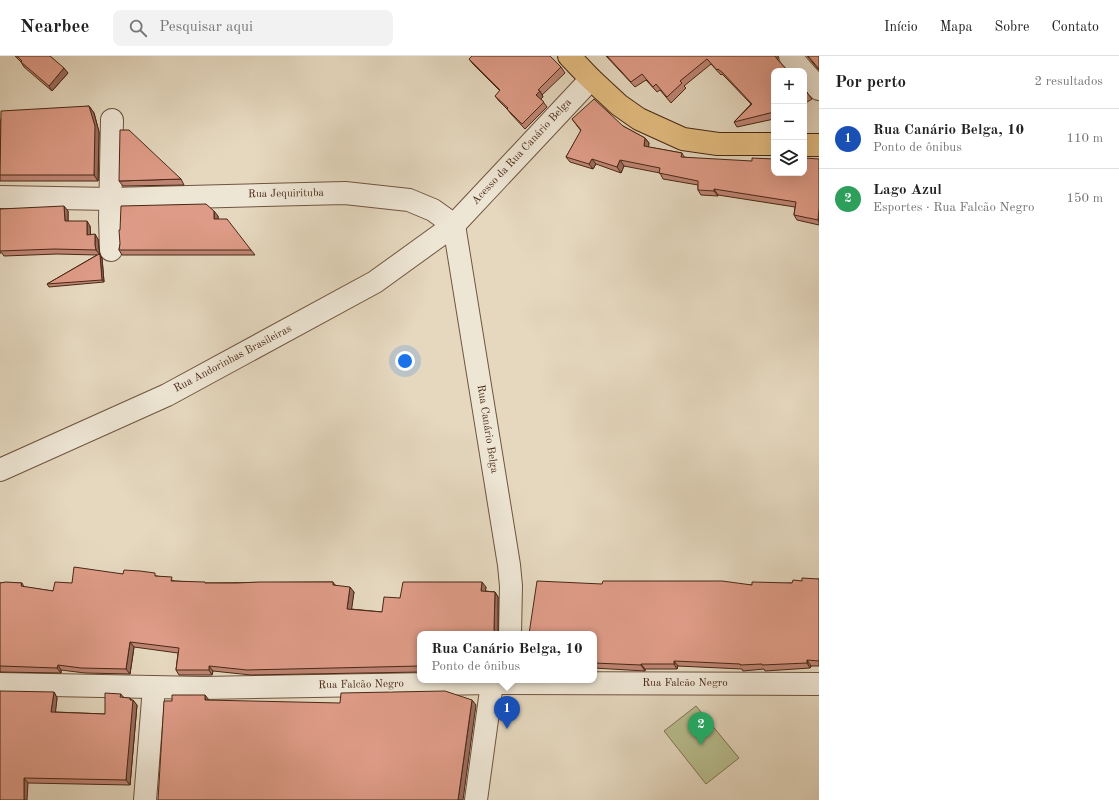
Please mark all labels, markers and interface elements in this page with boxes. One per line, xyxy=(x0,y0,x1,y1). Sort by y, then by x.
search box xyxy=(113,10,393,46)
icon: search xyxy=(127,17,149,39)
text: Nearbee xyxy=(20,18,89,37)
text: Pesquisar aqui xyxy=(159,20,253,35)
text: Início xyxy=(884,20,918,34)
text: Mapa xyxy=(940,20,972,34)
text: Sobre xyxy=(994,20,1029,34)
text: Contato xyxy=(1051,20,1099,34)
map controls xyxy=(771,68,807,176)
button: + xyxy=(771,68,807,104)
text: Por perto xyxy=(835,74,906,91)
text: 2 resultados xyxy=(1035,75,1103,88)
street label: Acesso da Rua Canário Belga xyxy=(470,97,574,207)
button: − xyxy=(771,104,807,140)
text: Rua Canário Belga, 10 xyxy=(873,123,1024,138)
text: 1 xyxy=(844,132,852,145)
text: 110 m xyxy=(1066,132,1103,145)
button: layers xyxy=(771,140,807,176)
text: Ponto de ônibus xyxy=(873,141,962,154)
text: Lago Azul xyxy=(873,183,942,198)
street label: Rua Jequirituba xyxy=(248,188,325,200)
text: 2 xyxy=(844,192,852,205)
text: 150 m xyxy=(1066,192,1103,205)
text: Esportes · Rua Falcão Negro xyxy=(873,201,1034,214)
street label: Rua Andorinhas Brasileiras xyxy=(172,323,294,395)
your location xyxy=(395,351,415,371)
street label: Rua Canário Belga xyxy=(475,384,500,475)
popup xyxy=(417,631,597,683)
text: Rua Canário Belga, 10 xyxy=(431,642,583,657)
text: Ponto de ônibus xyxy=(431,660,520,673)
street label: Rua Falcão Negro xyxy=(642,678,728,689)
street label: Rua Falcão Negro xyxy=(318,679,404,691)
pin: 1 xyxy=(494,696,520,729)
pin: 2 xyxy=(688,712,714,745)

